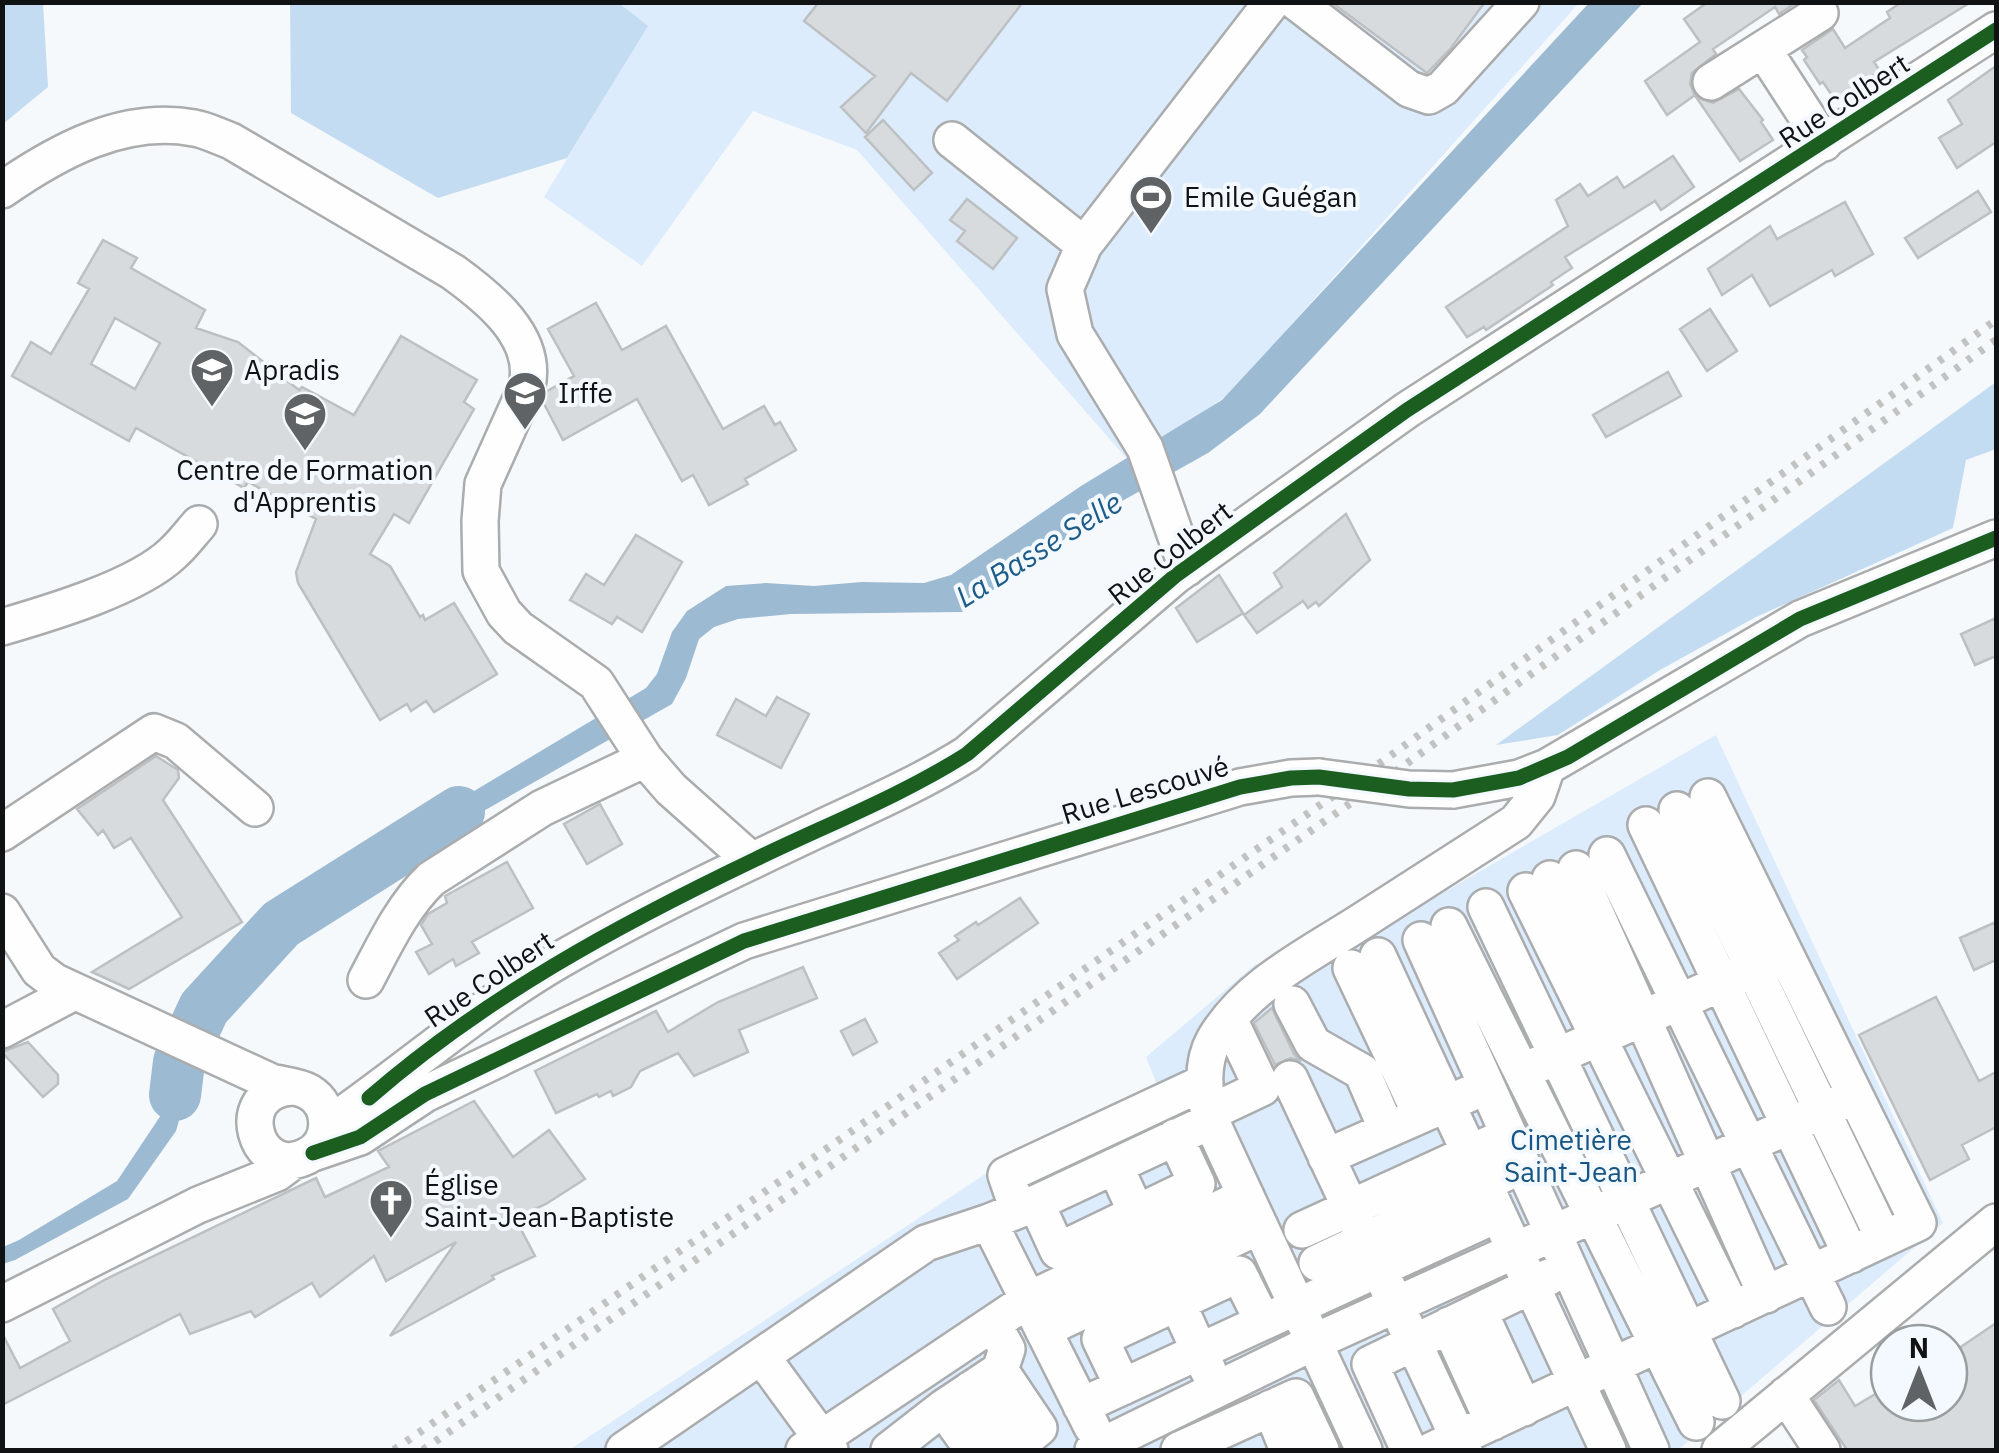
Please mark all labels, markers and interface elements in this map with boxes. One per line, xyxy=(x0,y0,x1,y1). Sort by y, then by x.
street label: Rue Colbert xyxy=(1771,45,1916,156)
sports icon: Emile Guégan xyxy=(1128,174,1174,235)
place label: Emile Guégan xyxy=(1184,178,1358,215)
school or university icon: Apradis xyxy=(189,347,235,408)
place label: Apradis xyxy=(244,351,340,388)
school or university icon: Irffe xyxy=(502,370,548,431)
place label: Irffe xyxy=(558,374,613,411)
school or university icon: Centre de Formation d'Apprentis xyxy=(282,391,328,452)
place label: Centre de Formation d'Apprentis xyxy=(176,451,434,520)
water label: La Basse Selle xyxy=(948,482,1129,615)
street label: Rue Colbert xyxy=(1100,492,1240,613)
street label: Rue Lescouvé xyxy=(1057,747,1233,833)
street label: Rue Colbert xyxy=(417,922,561,1035)
park label: Cimetière Saint-Jean xyxy=(1504,1121,1638,1190)
place label: Église Saint-Jean-Baptiste xyxy=(424,1166,674,1235)
church icon: Église Saint-Jean-Baptiste xyxy=(368,1178,414,1239)
north arrow xyxy=(1869,1323,1969,1423)
text: N xyxy=(1909,1329,1929,1366)

